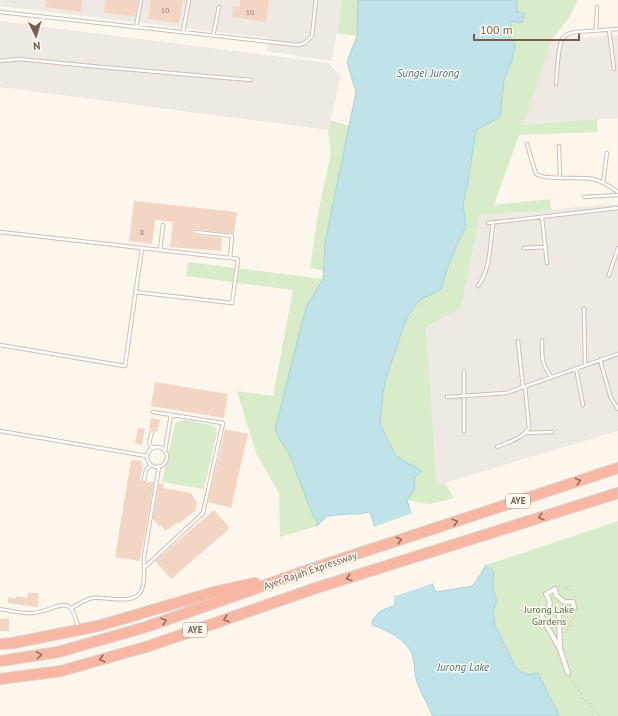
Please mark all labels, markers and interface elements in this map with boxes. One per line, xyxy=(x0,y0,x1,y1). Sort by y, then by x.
house number: 10 xyxy=(161,5,170,15)
house number: 10 xyxy=(246,7,255,17)
north arrow xyxy=(16,16,56,56)
scale bar xyxy=(474,16,579,42)
text: 100 m xyxy=(480,22,513,37)
text: N xyxy=(33,39,41,53)
water label: Sungei Jurong xyxy=(397,66,460,80)
house number: 8 xyxy=(140,227,144,237)
one-way arrow xyxy=(574,478,581,486)
road number: AYE xyxy=(506,494,530,508)
one-way arrow xyxy=(537,512,544,521)
one-way arrow xyxy=(451,518,458,527)
one-way arrow xyxy=(395,537,402,545)
street label: Ayer Rajah Expressway xyxy=(262,548,359,593)
one-way arrow xyxy=(346,573,353,581)
park label: Jurong Lake Gardens xyxy=(523,603,574,628)
one-way arrow xyxy=(223,615,230,623)
one-way arrow xyxy=(160,617,167,625)
road number: AYE xyxy=(183,623,207,637)
one-way arrow xyxy=(36,651,42,660)
one-way arrow xyxy=(99,654,106,663)
water label: Jurong Lake xyxy=(436,660,489,674)

